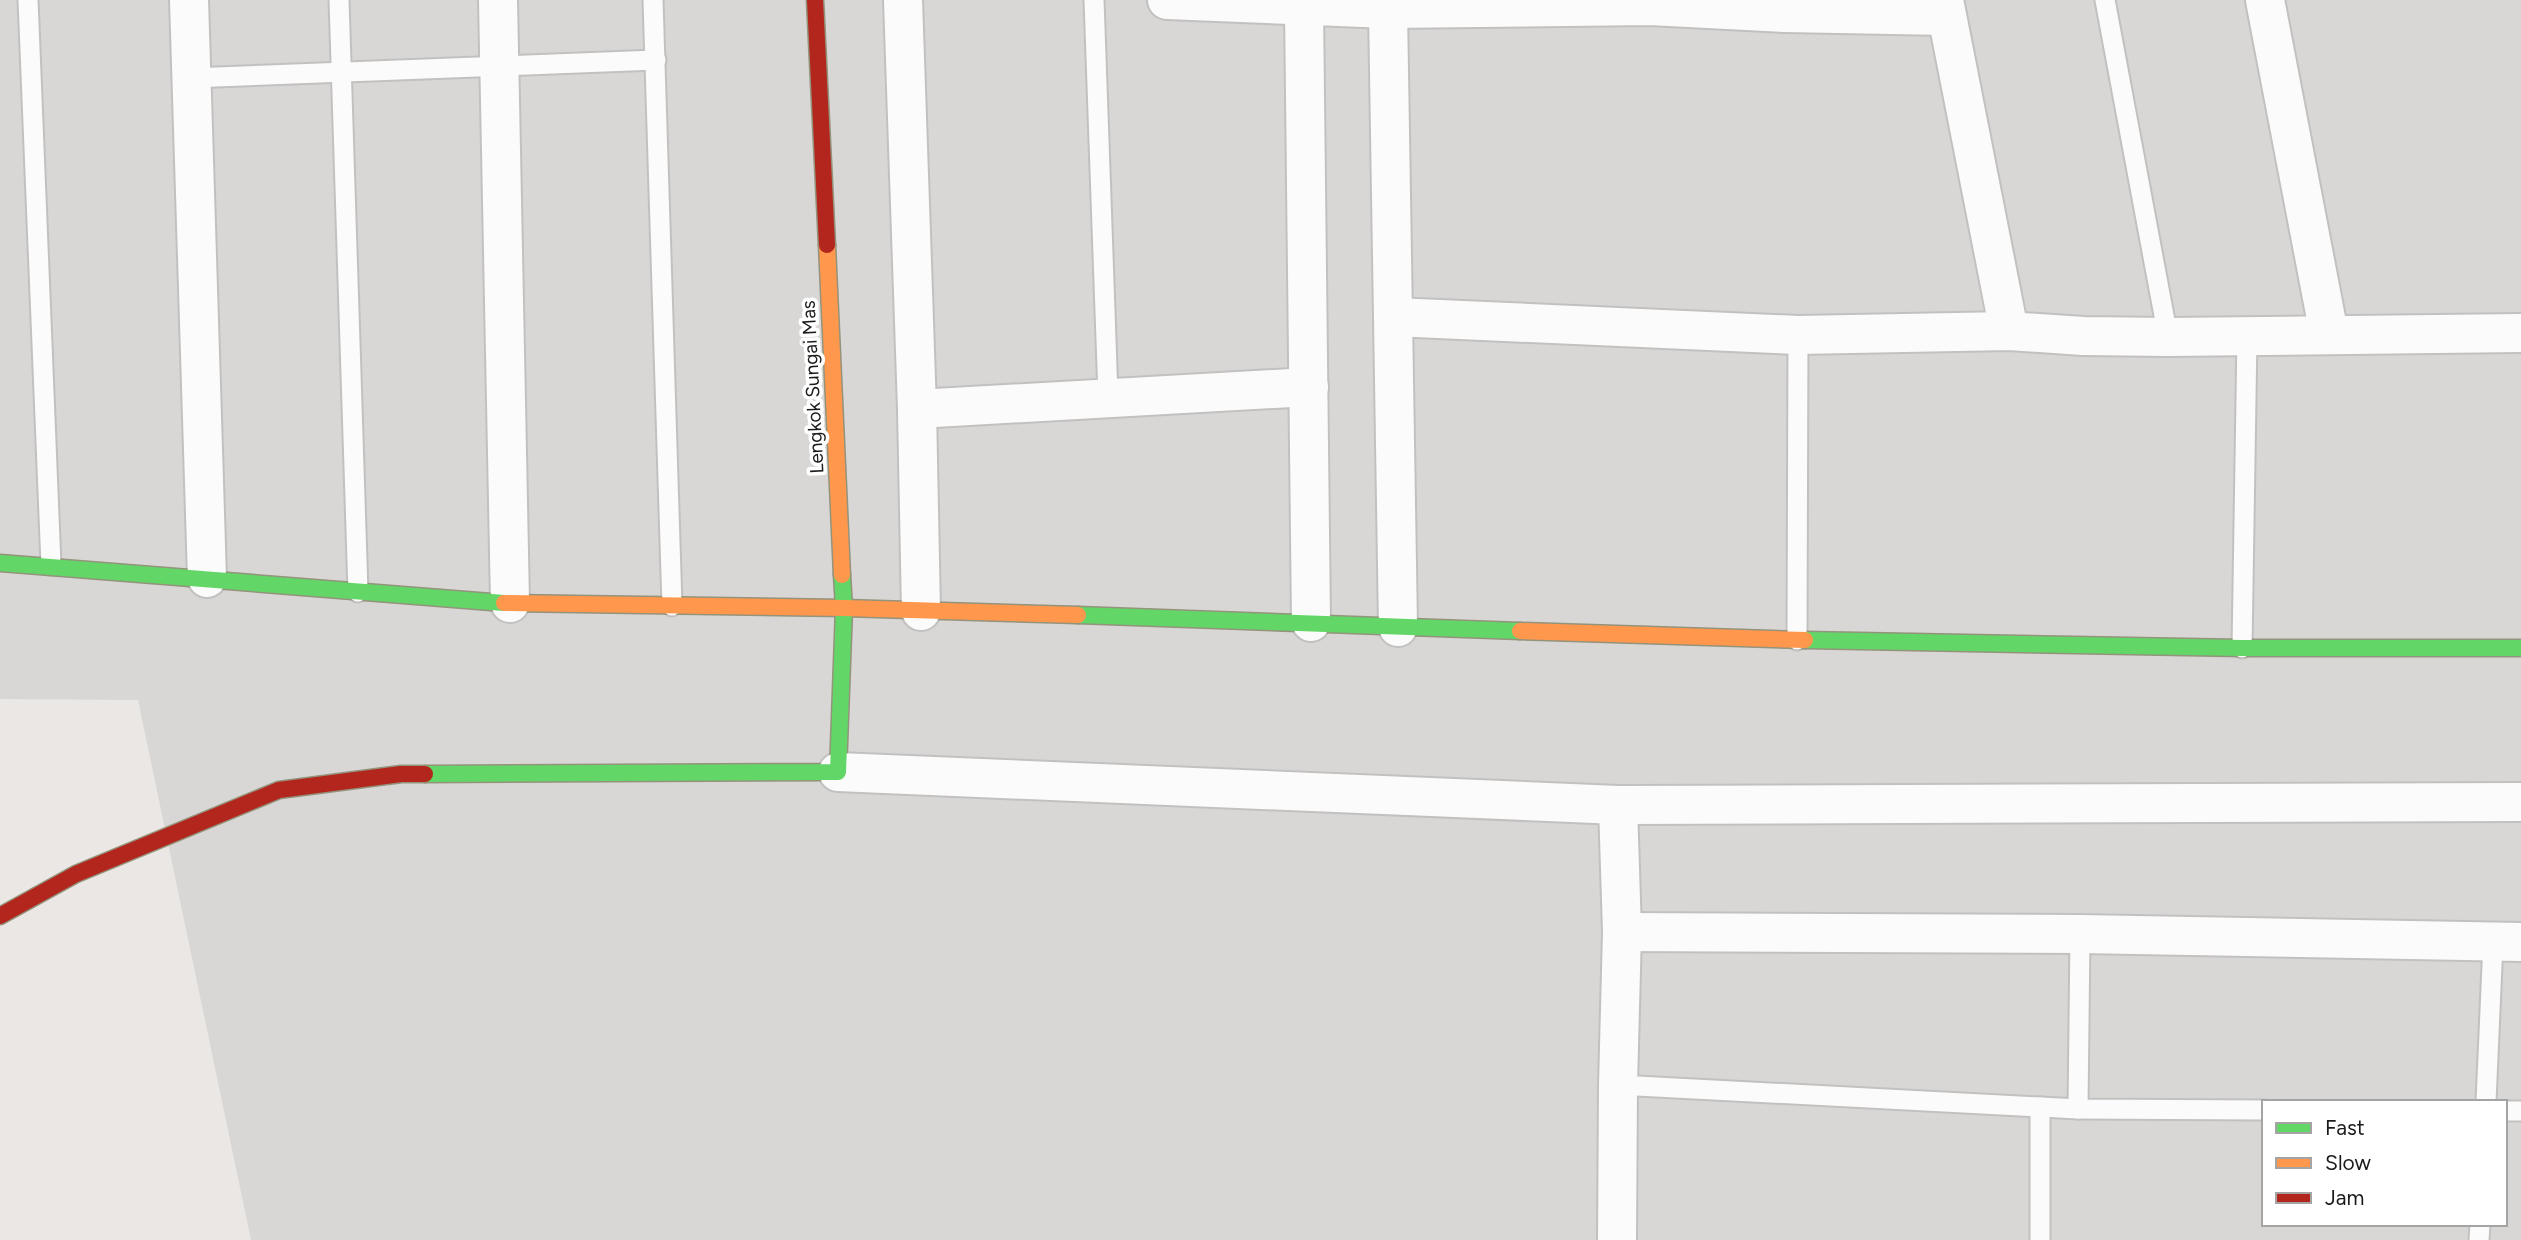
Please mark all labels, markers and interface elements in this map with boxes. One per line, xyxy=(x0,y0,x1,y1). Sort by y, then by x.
street label: Lengkok Sungai Mas xyxy=(796,300,829,474)
legend xyxy=(2262,1100,2507,1226)
text: Fast xyxy=(2325,1115,2365,1140)
text: Slow xyxy=(2325,1150,2371,1175)
text: Jam xyxy=(2325,1185,2364,1210)

